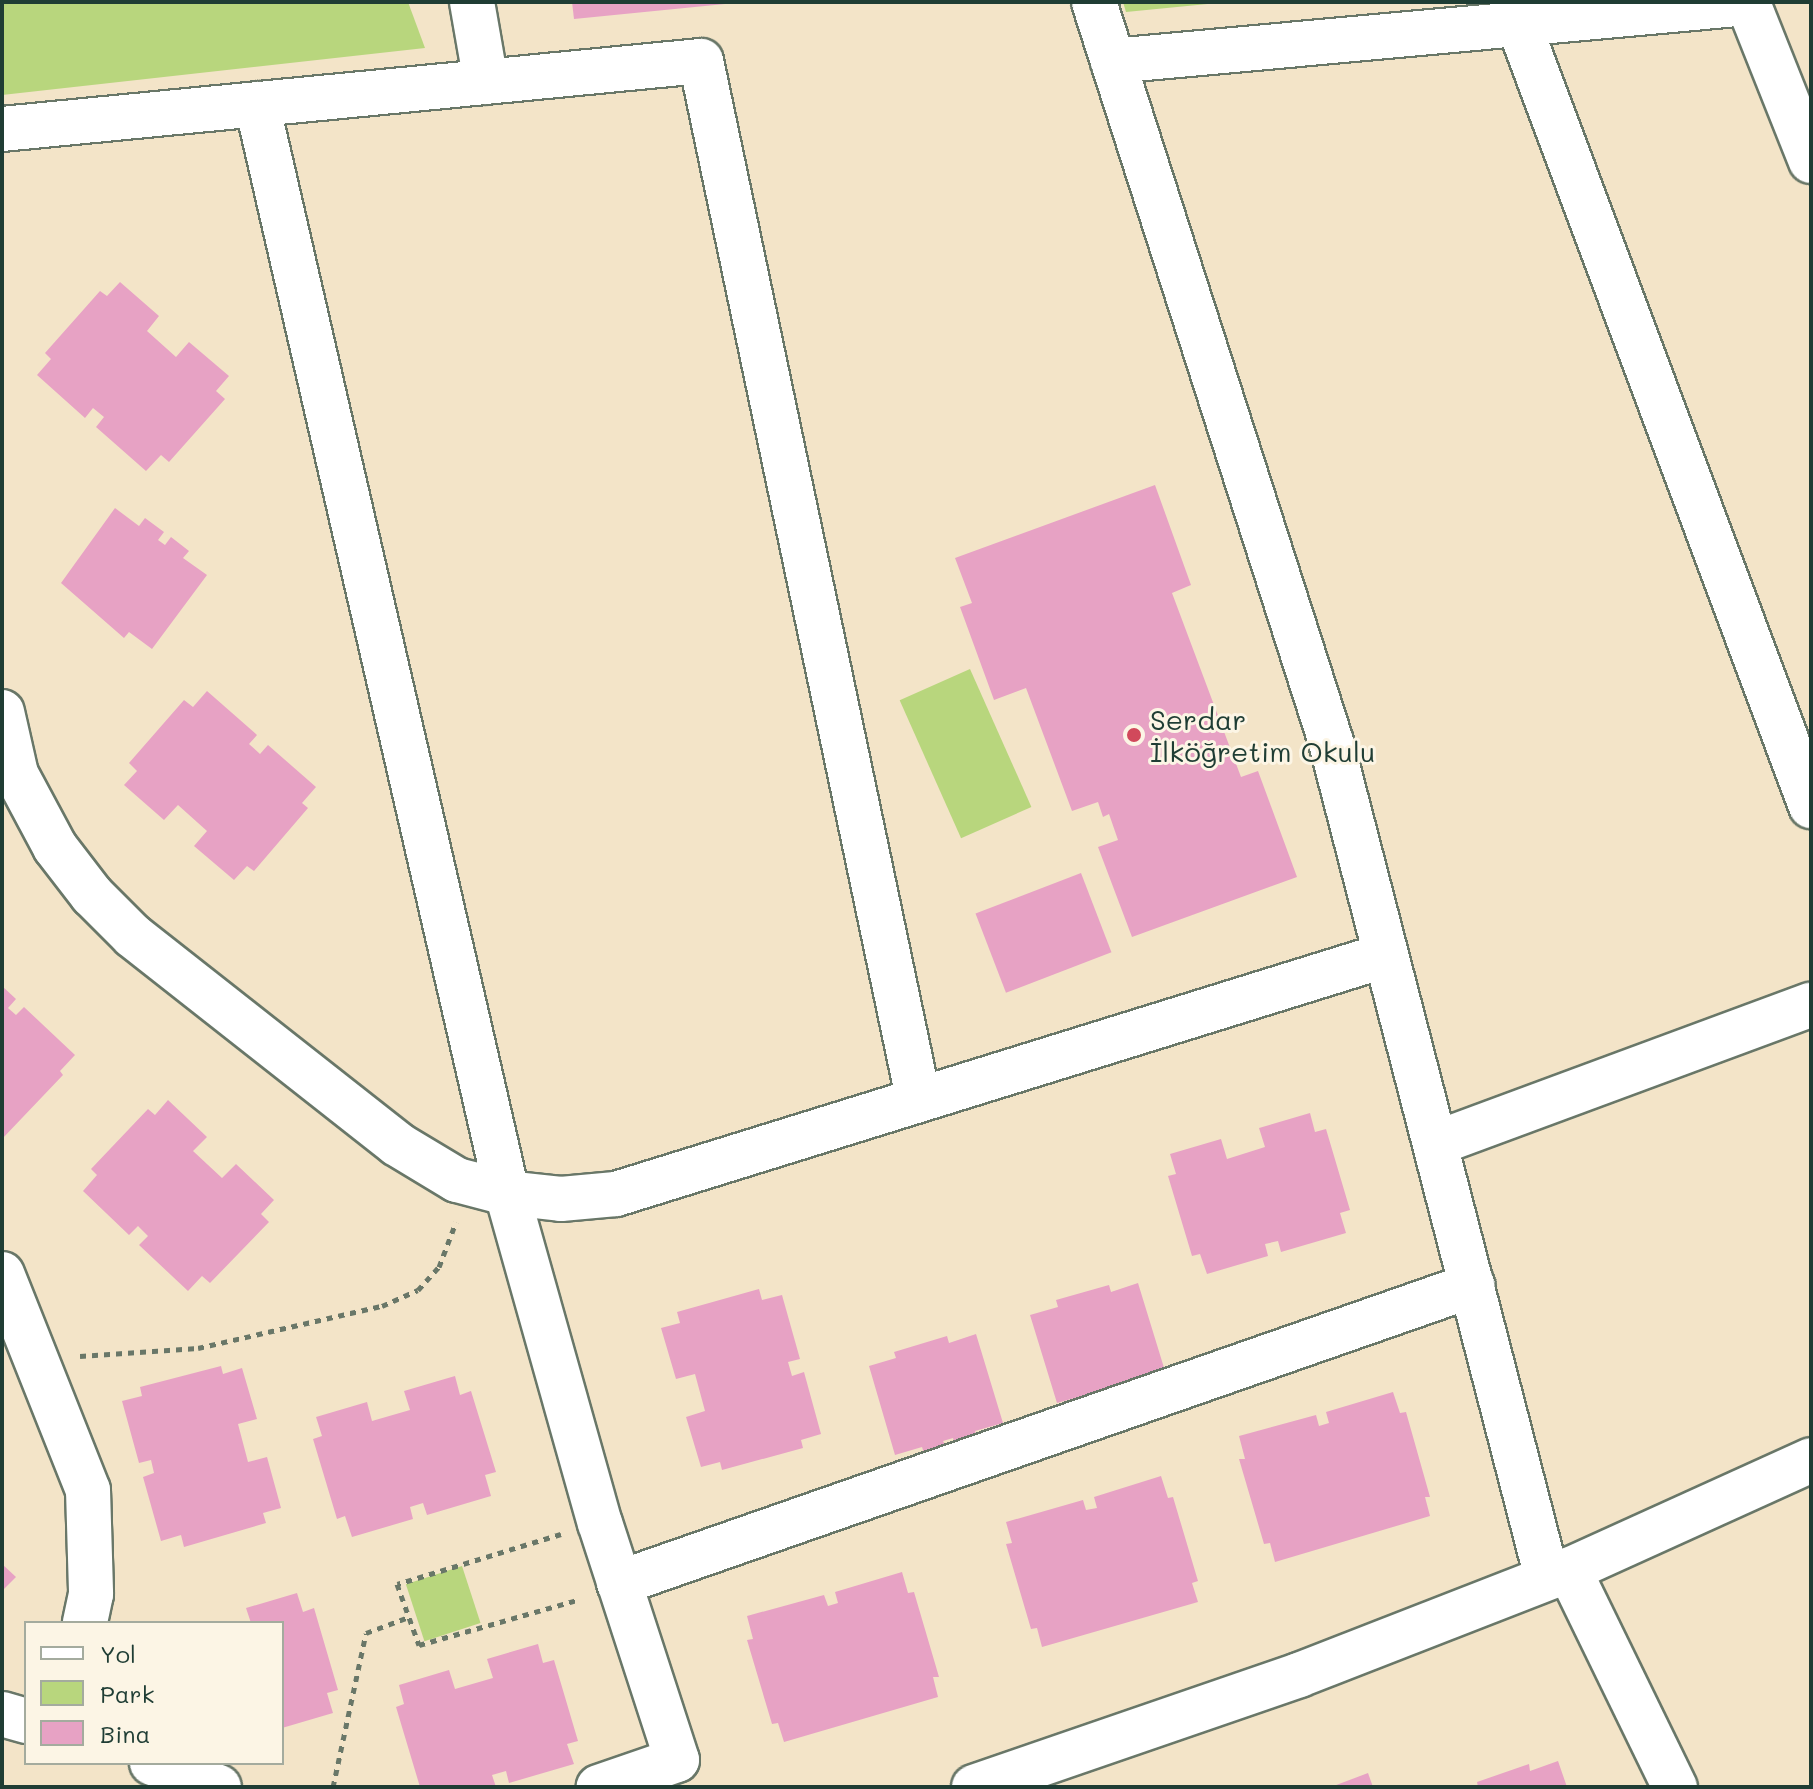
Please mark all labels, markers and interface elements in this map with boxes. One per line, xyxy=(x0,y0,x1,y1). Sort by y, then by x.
place label: Serdar İlköğretim Okulu xyxy=(1150,702,1375,768)
marker: Serdar İlköğretim Okulu xyxy=(1125,726,1143,744)
legend xyxy=(24,1621,284,1765)
text: Yol xyxy=(100,1638,136,1669)
text: Park xyxy=(100,1678,154,1709)
text: Bina xyxy=(100,1718,151,1749)

